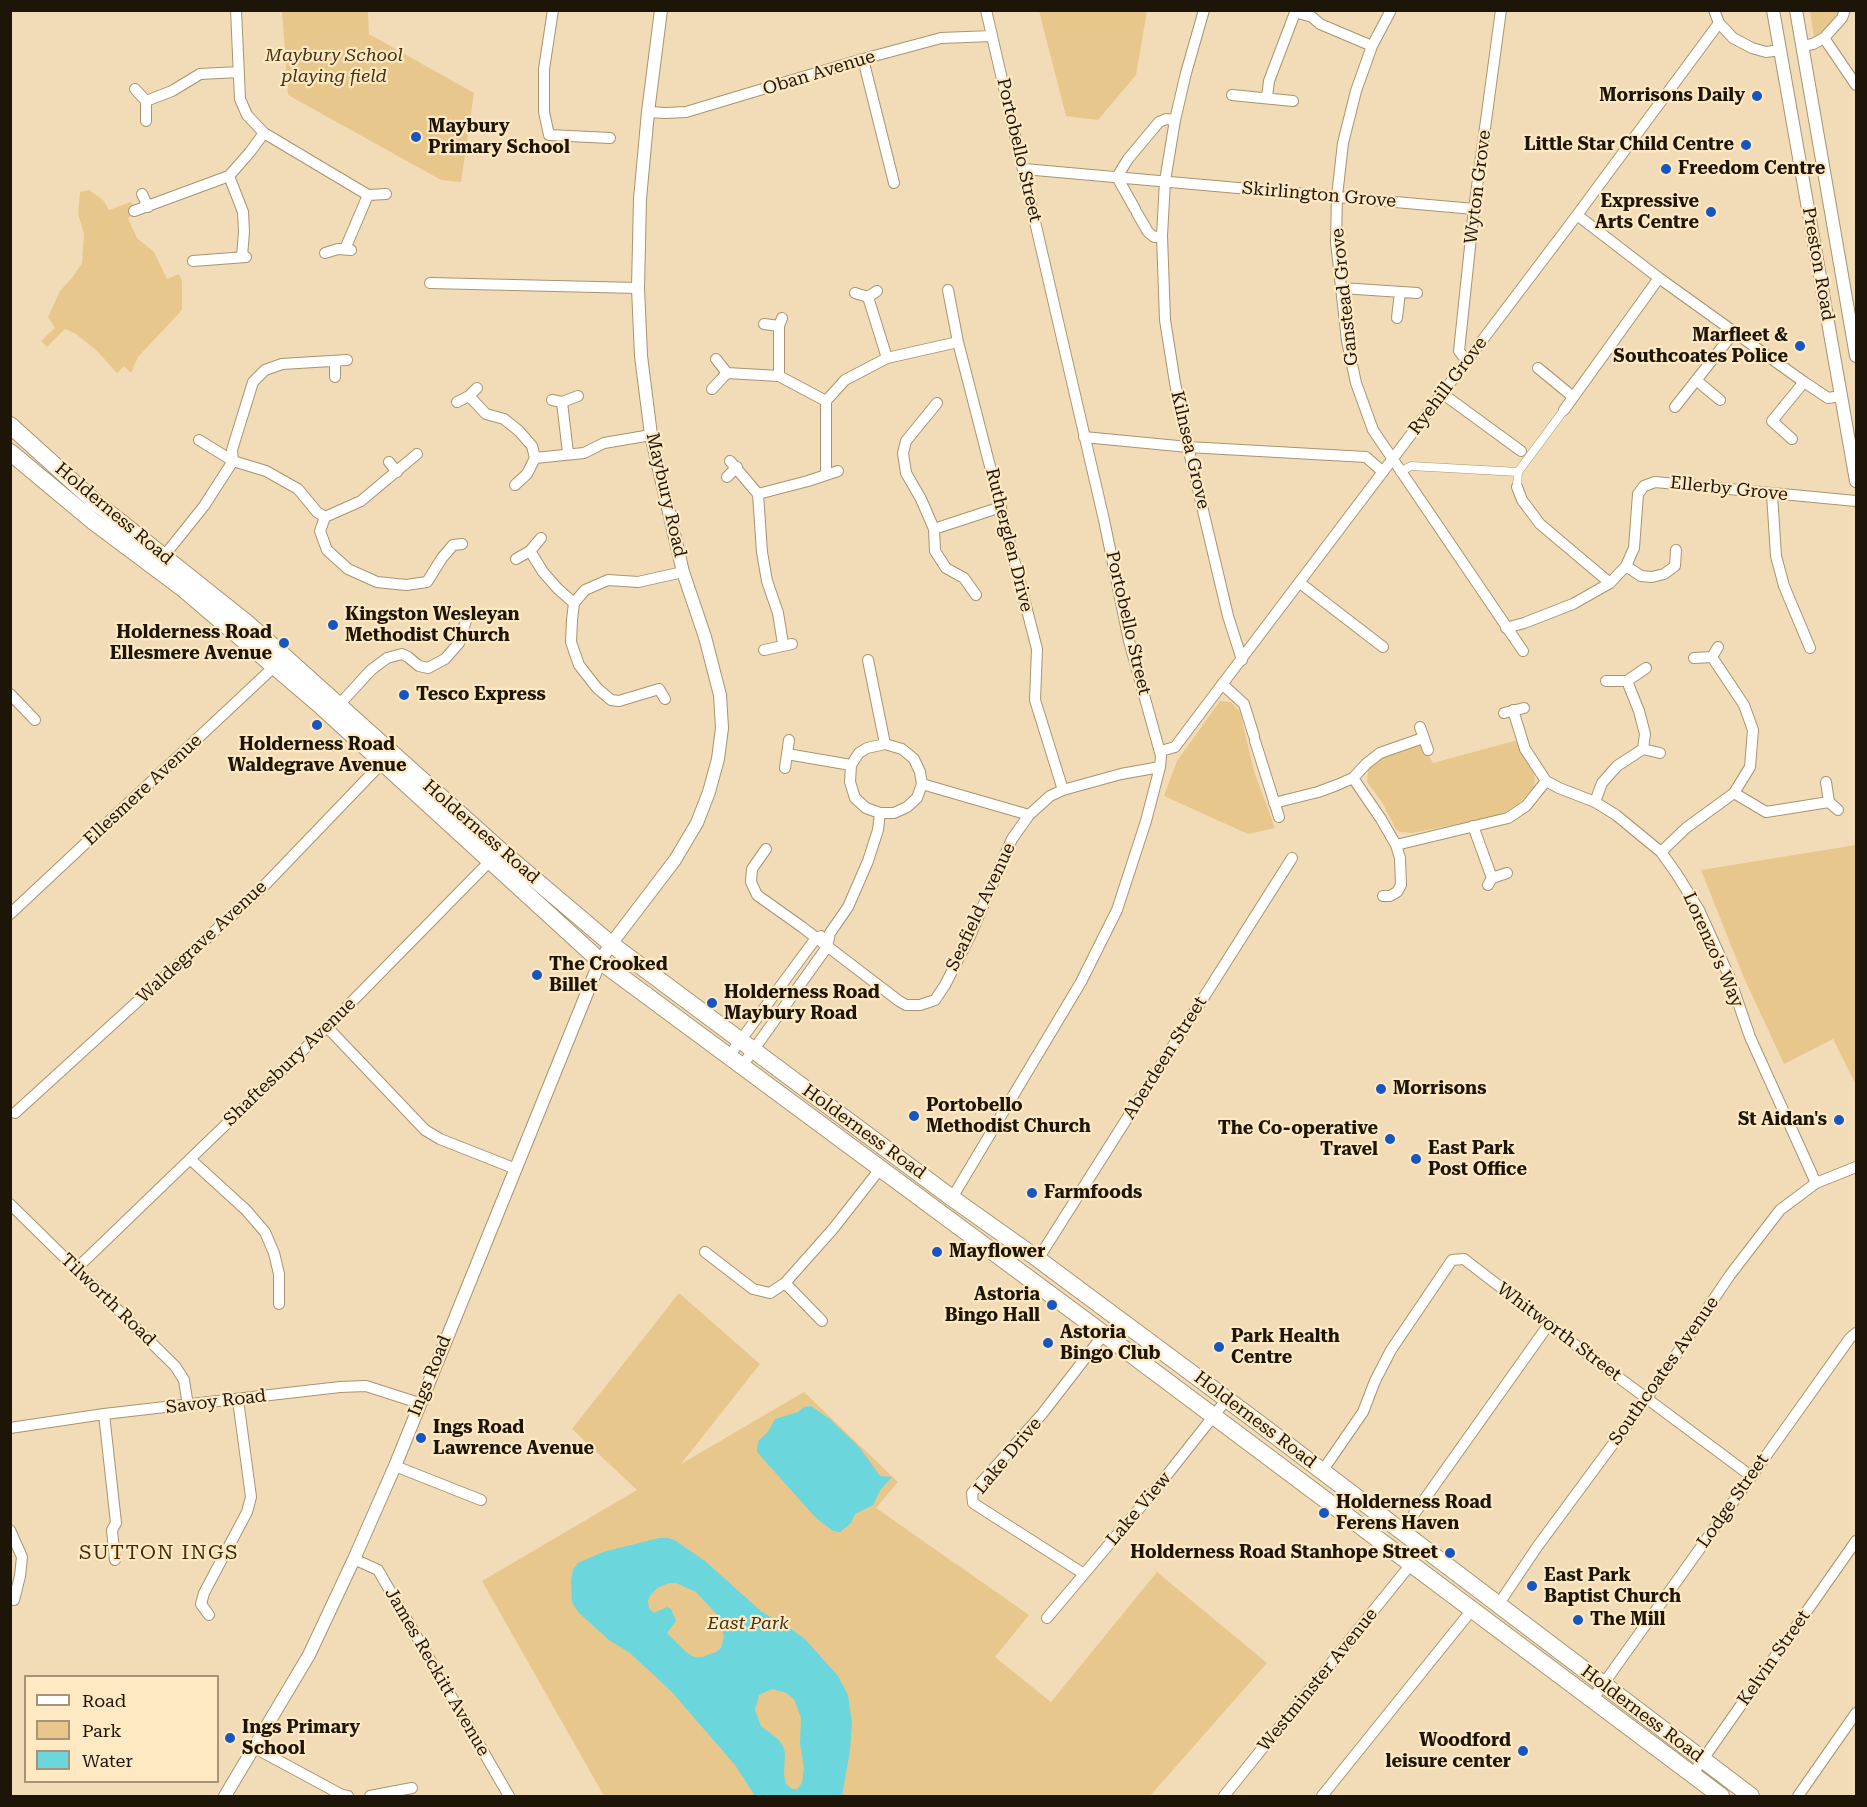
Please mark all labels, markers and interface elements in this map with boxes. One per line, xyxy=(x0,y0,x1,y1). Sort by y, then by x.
park label: Maybury School playing field xyxy=(265,45,403,88)
street label: Oban Avenue xyxy=(760,46,878,100)
street label: Portobello Street xyxy=(992,76,1046,224)
place label: Morrisons Daily xyxy=(1599,85,1745,107)
marker: Morrisons Daily xyxy=(1750,89,1764,103)
place label: Maybury Primary School xyxy=(428,116,570,158)
street label: Wyton Grove xyxy=(1460,129,1496,245)
marker: Maybury Primary School xyxy=(409,130,423,144)
place label: Little Star Child Centre xyxy=(1524,134,1734,156)
marker: Little Star Child Centre xyxy=(1739,138,1753,152)
place label: Freedom Centre xyxy=(1678,158,1825,180)
marker: Freedom Centre xyxy=(1659,162,1673,176)
street label: Skirlington Grove xyxy=(1241,177,1397,213)
place label: Expressive Arts Centre xyxy=(1595,191,1699,234)
marker: Expressive Arts Centre xyxy=(1704,205,1718,219)
street label: Preston Road xyxy=(1797,205,1839,323)
street label: Ganstead Grove xyxy=(1327,227,1363,367)
place label: Marfleet & Southcoates Police xyxy=(1613,325,1788,368)
street label: Ryehill Grove xyxy=(1404,333,1492,439)
marker: Marfleet & Southcoates Police xyxy=(1793,339,1807,353)
street label: Kilnsea Grove xyxy=(1166,389,1214,511)
street label: Maybury Road xyxy=(641,431,691,559)
street label: Holderness Road xyxy=(51,458,177,570)
street label: Rutherglen Drive xyxy=(981,466,1037,614)
street label: Ellerby Grove xyxy=(1669,472,1789,506)
street label: Portobello Street xyxy=(1101,549,1155,697)
place label: Kingston Wesleyan Methodist Church xyxy=(345,604,520,646)
marker: Kingston Wesleyan Methodist Church xyxy=(326,618,340,632)
place label: Holderness Road Ellesmere Avenue xyxy=(110,622,272,664)
marker: Holderness Road Ellesmere Avenue xyxy=(277,636,291,650)
place label: Tesco Express xyxy=(416,684,546,706)
marker: Tesco Express xyxy=(397,688,411,702)
marker: Holderness Road Waldegrave Avenue xyxy=(310,718,324,732)
street label: Ellesmere Avenue xyxy=(79,730,207,850)
place label: Holderness Road Waldegrave Avenue xyxy=(228,734,406,777)
street label: Holderness Road xyxy=(418,775,544,889)
street label: Seafield Avenue xyxy=(942,839,1020,975)
street label: Waldegrave Avenue xyxy=(132,876,272,1008)
street label: Lorenzo's Way xyxy=(1678,889,1748,1011)
place label: The Crooked Billet xyxy=(549,954,668,996)
marker: The Crooked Billet xyxy=(530,968,544,982)
place label: Holderness Road Maybury Road xyxy=(724,982,880,1024)
street label: Shaftesbury Avenue xyxy=(219,993,361,1131)
street label: Aberdeen Street xyxy=(1119,993,1211,1123)
marker: Holderness Road Maybury Road xyxy=(705,996,719,1010)
place label: Morrisons xyxy=(1393,1078,1486,1100)
street label: Holderness Road xyxy=(798,1080,930,1184)
marker: Morrisons xyxy=(1374,1082,1388,1096)
place label: Portobello Methodist Church xyxy=(926,1095,1091,1138)
marker: Portobello Methodist Church xyxy=(907,1109,921,1123)
place label: St Aidan's xyxy=(1738,1109,1827,1131)
marker: St Aidan's xyxy=(1832,1113,1846,1127)
place label: The Co-operative Travel xyxy=(1218,1118,1378,1160)
marker: The Co-operative Travel xyxy=(1383,1132,1397,1146)
place label: East Park Post Office xyxy=(1428,1138,1527,1180)
marker: East Park Post Office xyxy=(1409,1152,1423,1166)
place label: Farmfoods xyxy=(1044,1182,1142,1204)
marker: Farmfoods xyxy=(1025,1186,1039,1200)
place label: Mayflower xyxy=(949,1241,1045,1263)
marker: Mayflower xyxy=(930,1245,944,1259)
street label: Tilworth Road xyxy=(56,1249,160,1351)
street label: Whitworth Street xyxy=(1492,1278,1626,1386)
place label: Astoria Bingo Hall xyxy=(945,1284,1040,1326)
street label: Southcoates Avenue xyxy=(1604,1292,1724,1450)
marker: Astoria Bingo Hall xyxy=(1045,1298,1059,1312)
place label: Astoria Bingo Club xyxy=(1060,1322,1161,1364)
place label: Park Health Centre xyxy=(1231,1326,1340,1368)
street label: Ings Road xyxy=(404,1332,456,1420)
marker: Astoria Bingo Club xyxy=(1041,1336,1055,1350)
marker: Park Health Centre xyxy=(1212,1340,1226,1354)
street label: Holderness Road xyxy=(1190,1367,1320,1473)
street label: Savoy Road xyxy=(165,1385,267,1419)
street label: Lake Drive xyxy=(970,1413,1046,1499)
place label: Ings Road Lawrence Avenue xyxy=(433,1417,594,1460)
marker: Ings Road Lawrence Avenue xyxy=(414,1431,428,1445)
street label: Lodge Street xyxy=(1693,1450,1773,1552)
street label: Lake View xyxy=(1102,1468,1176,1550)
place label: Holderness Road Ferens Haven xyxy=(1336,1492,1492,1534)
marker: Holderness Road Ferens Haven xyxy=(1317,1506,1331,1520)
district label: SUTTON INGS xyxy=(79,1541,239,1565)
place label: Holderness Road Stanhope Street xyxy=(1130,1542,1438,1564)
marker: Holderness Road Stanhope Street xyxy=(1443,1546,1457,1560)
place label: East Park Baptist Church xyxy=(1544,1565,1681,1608)
marker: East Park Baptist Church xyxy=(1525,1579,1539,1593)
street label: James Reckitt Avenue xyxy=(380,1584,494,1760)
street label: Westminster Avenue xyxy=(1254,1604,1382,1756)
street label: Kelvin Street xyxy=(1733,1606,1815,1710)
place label: The Mill xyxy=(1590,1609,1665,1631)
park label: East Park xyxy=(707,1613,789,1635)
marker: The Mill xyxy=(1571,1613,1585,1627)
street label: Holderness Road xyxy=(1577,1661,1707,1767)
legend xyxy=(24,1675,219,1783)
text: Road xyxy=(82,1690,126,1711)
place label: Ings Primary School xyxy=(242,1717,360,1760)
text: Park xyxy=(82,1720,122,1741)
place label: Woodford leisure center xyxy=(1386,1730,1511,1772)
marker: Ings Primary School xyxy=(223,1731,237,1745)
marker: Woodford leisure center xyxy=(1516,1744,1530,1758)
text: Water xyxy=(82,1750,133,1771)

